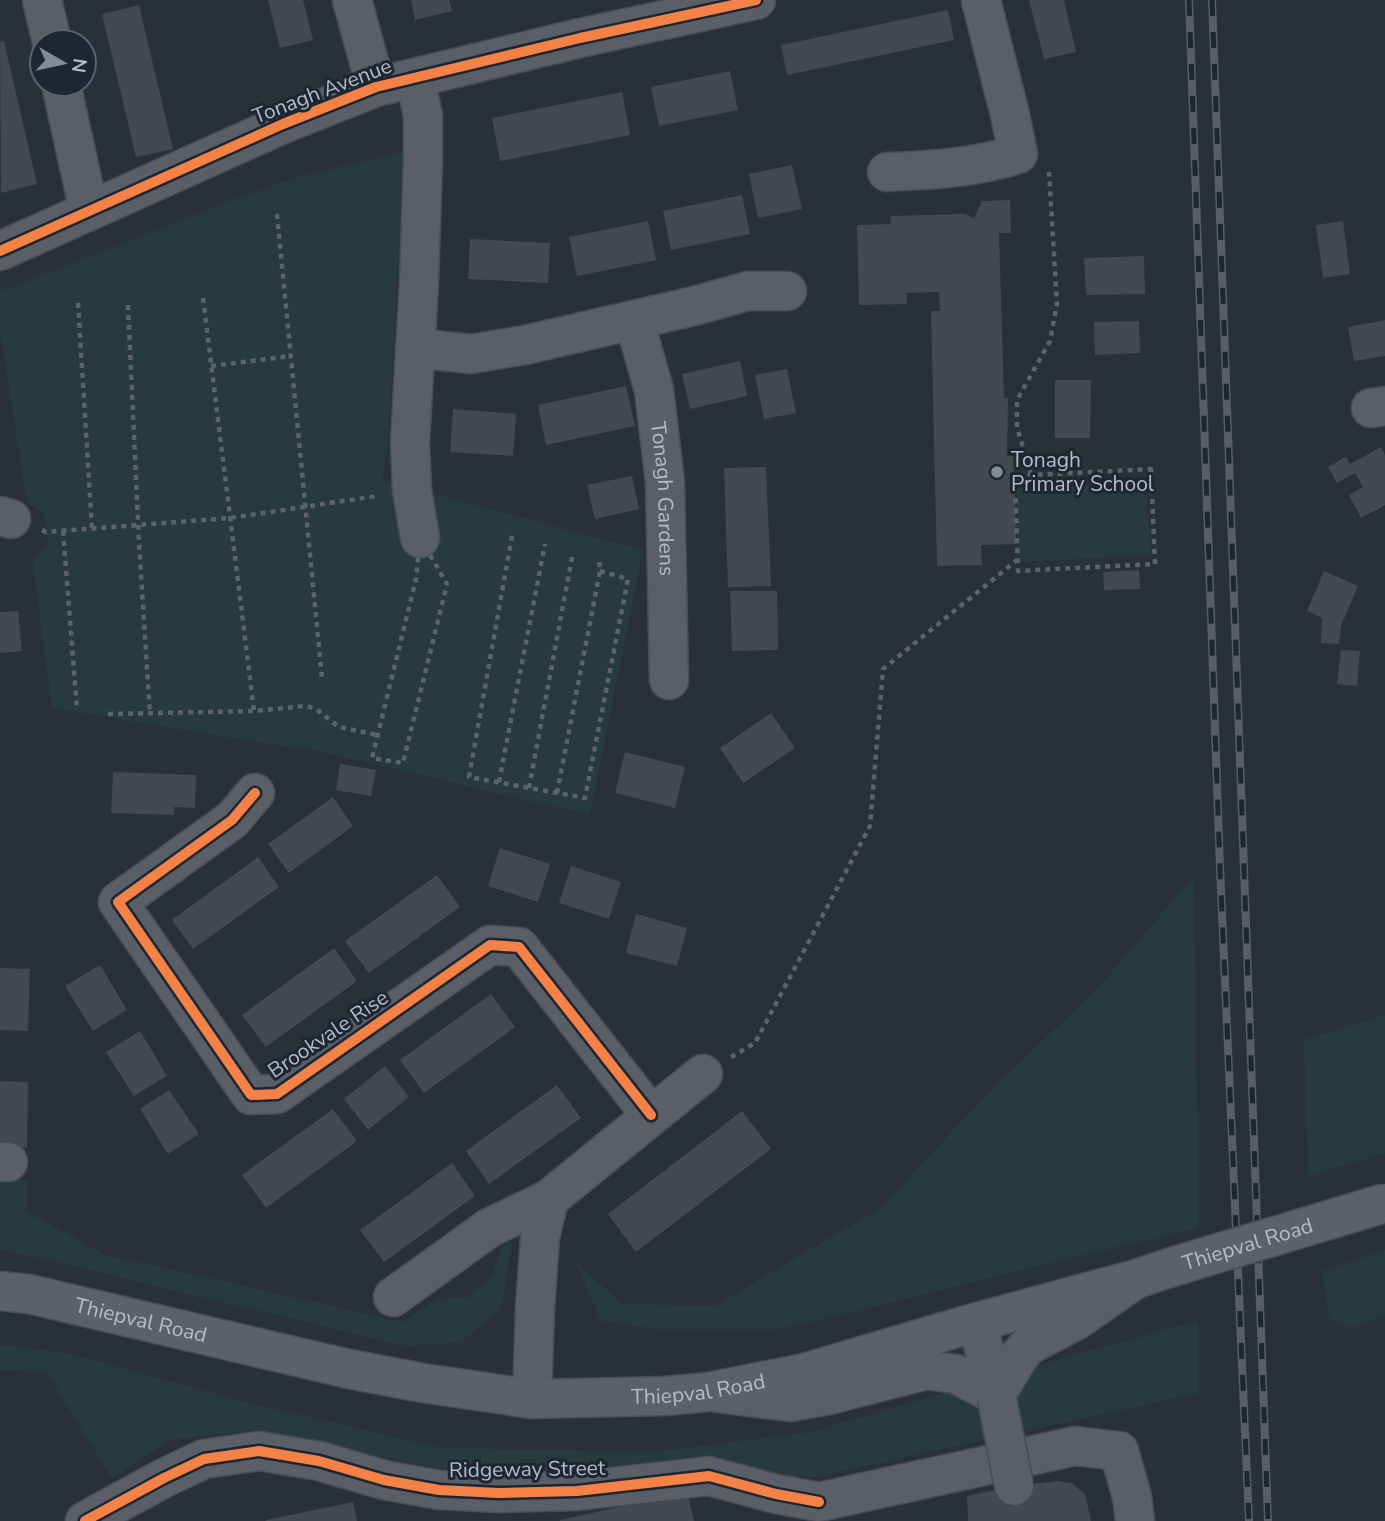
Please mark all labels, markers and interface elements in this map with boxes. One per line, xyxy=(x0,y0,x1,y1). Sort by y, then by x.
north arrow xyxy=(28,28,98,98)
street label: Tonagh Avenue xyxy=(248,52,396,130)
text: N xyxy=(65,56,93,75)
street label: Tonagh Gardens xyxy=(644,420,681,576)
place label: Tonagh Primary School xyxy=(1011,446,1155,498)
marker: Tonagh Primary School xyxy=(989,464,1005,480)
street label: Brookvale Rise xyxy=(262,983,394,1085)
street label: Thiepval Road xyxy=(1179,1211,1316,1277)
street label: Thiepval Road xyxy=(72,1291,210,1349)
street label: Thiepval Road xyxy=(631,1367,768,1411)
street label: Ridgeway Street xyxy=(449,1454,606,1484)

